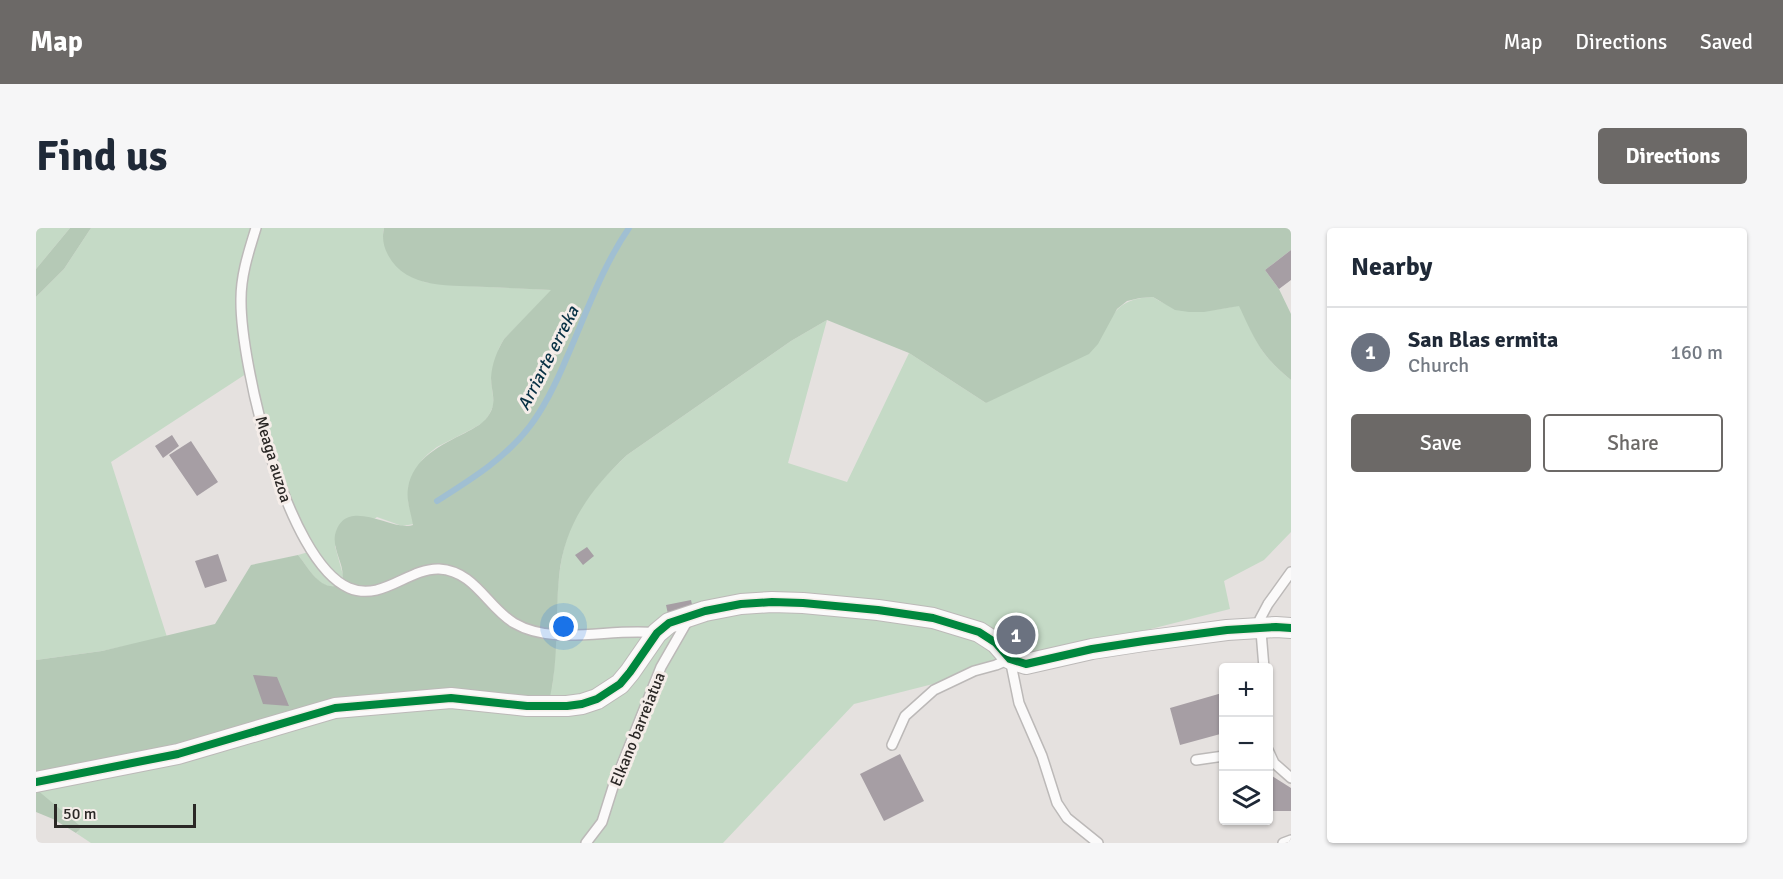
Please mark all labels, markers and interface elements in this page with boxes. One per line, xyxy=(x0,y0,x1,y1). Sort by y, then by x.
text: Map xyxy=(30,25,83,59)
text: Map xyxy=(1504,29,1542,55)
text: Directions xyxy=(1575,29,1667,55)
text: Saved xyxy=(1700,29,1753,55)
button: Directions xyxy=(1598,128,1747,184)
text: Find us xyxy=(36,131,167,182)
text: Nearby xyxy=(1351,251,1432,283)
water label: Arriarte erreka xyxy=(512,302,584,414)
text: San Blas ermita xyxy=(1408,326,1558,353)
text: 1 xyxy=(1365,340,1376,365)
text: 160 m xyxy=(1670,340,1723,365)
text: Church xyxy=(1408,353,1469,378)
street label: Meaga auzoa xyxy=(250,414,296,505)
button: Save xyxy=(1351,414,1531,472)
button: Share xyxy=(1543,414,1723,472)
your location xyxy=(549,612,578,641)
pin: 1 xyxy=(996,612,1036,658)
map controls xyxy=(1219,663,1273,825)
button: + xyxy=(1219,663,1273,717)
street label: Elkano barreiatua xyxy=(606,669,670,789)
button: − xyxy=(1219,717,1273,771)
button: layers xyxy=(1219,771,1273,825)
scale bar xyxy=(54,801,196,828)
text: 50 m xyxy=(63,804,97,824)

